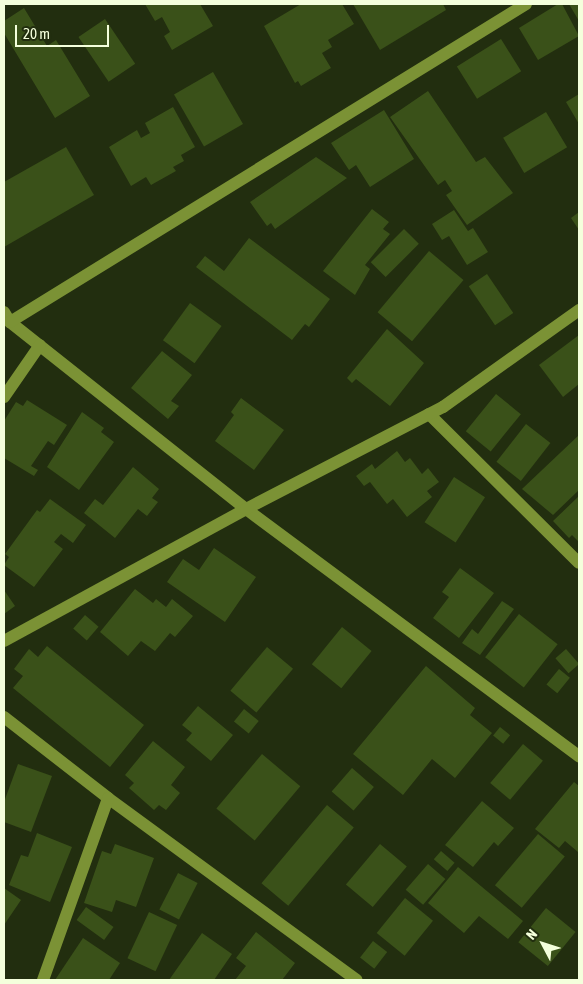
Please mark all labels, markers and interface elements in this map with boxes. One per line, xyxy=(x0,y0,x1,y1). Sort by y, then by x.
scale bar xyxy=(18,15,111,47)
text: 20 m xyxy=(23,25,50,42)
north arrow xyxy=(518,919,568,969)
text: N xyxy=(523,926,540,943)

